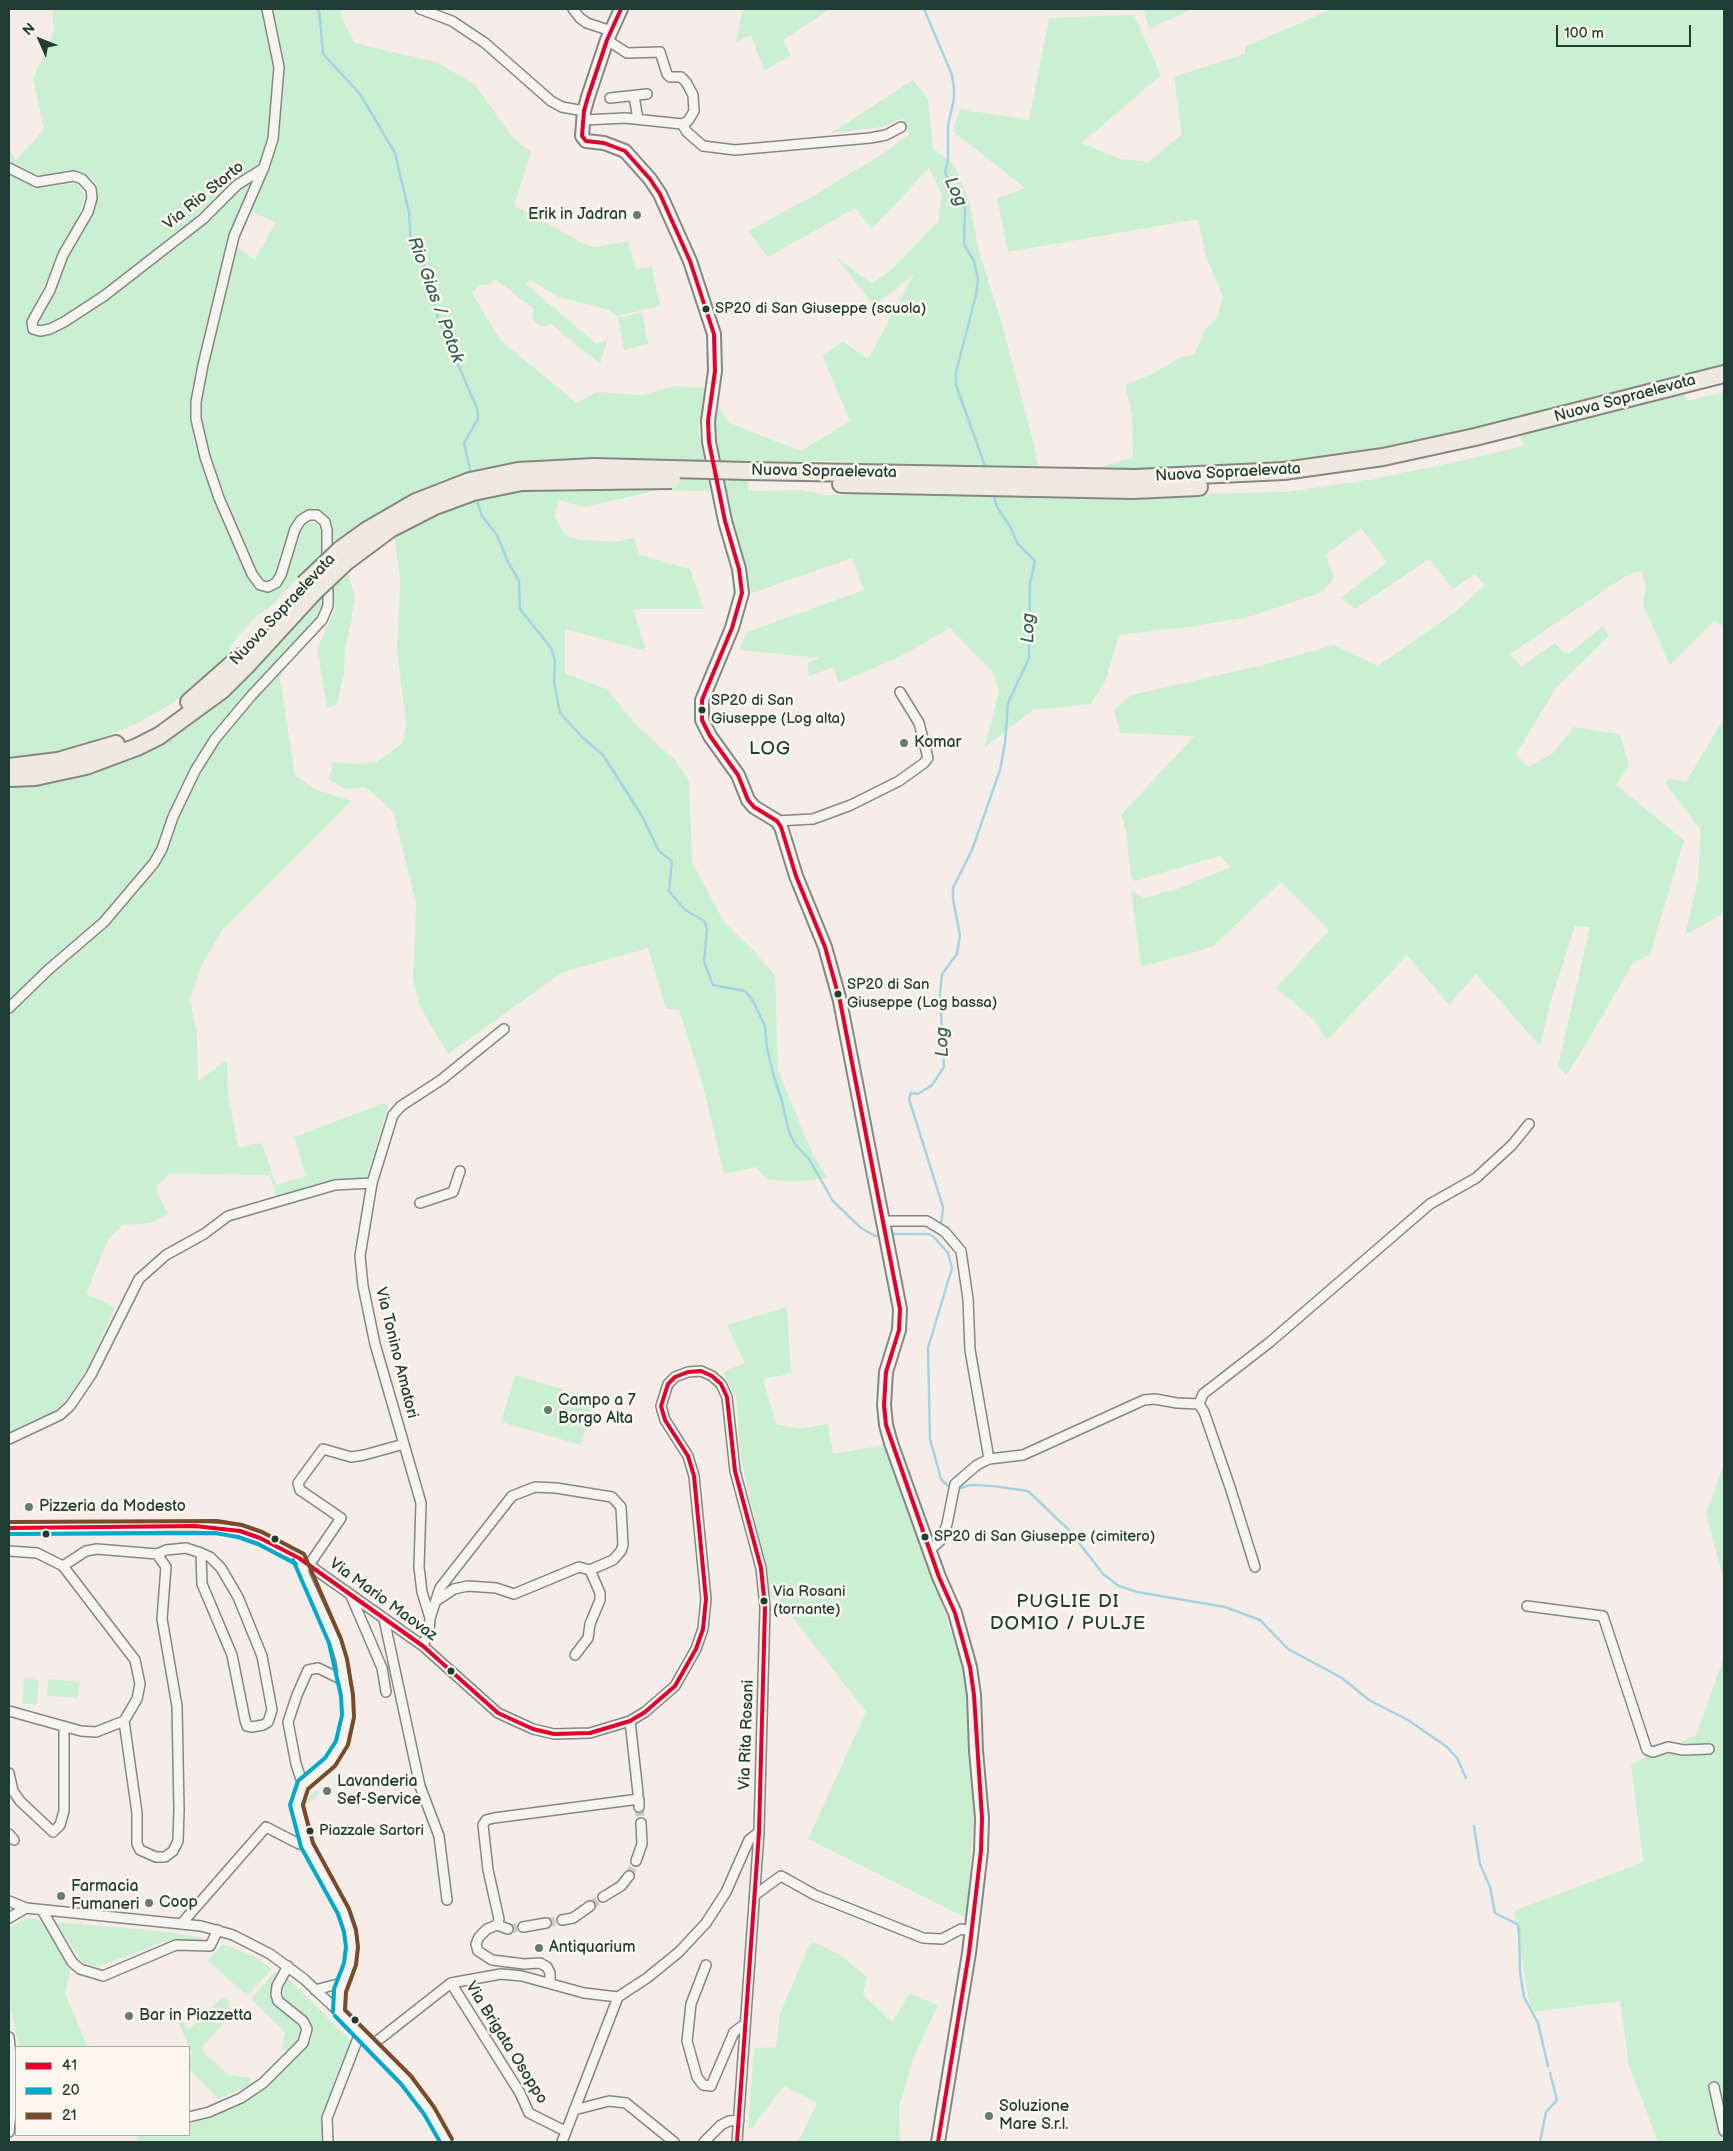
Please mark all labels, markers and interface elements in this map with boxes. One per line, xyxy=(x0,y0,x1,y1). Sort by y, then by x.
north arrow xyxy=(15,15,65,65)
scale bar xyxy=(1558,15,1693,47)
text: N xyxy=(19,20,39,39)
text: 100 m xyxy=(1564,24,1604,43)
street label: Via Rio Storto xyxy=(160,158,248,234)
water label: Log xyxy=(939,174,971,210)
place label: Erik in Jadran xyxy=(528,205,627,225)
marker: Erik in Jadran xyxy=(631,209,643,221)
water label: Rio Gias / Potok xyxy=(402,234,468,366)
place label: SP20 di San Giuseppe (scuola) xyxy=(715,300,926,318)
marker: SP20 di San Giuseppe (scuola) xyxy=(701,304,711,314)
street label: Nuova Sopraelevata xyxy=(1552,371,1698,427)
street label: Nuova Sopraelevata xyxy=(1155,460,1301,486)
street label: Nuova Sopraelevata xyxy=(751,461,897,483)
street label: Nuova Sopraelevata xyxy=(226,550,340,670)
water label: Log xyxy=(1018,613,1040,643)
place label: SP20 di San Giuseppe (Log alta) xyxy=(711,692,846,727)
marker: SP20 di San Giuseppe (Log alta) xyxy=(697,705,707,715)
place label: Komar xyxy=(914,733,961,753)
marker: Komar xyxy=(898,737,910,749)
district label: LOG xyxy=(749,738,791,760)
place label: SP20 di San Giuseppe (Log bassa) xyxy=(847,976,997,1011)
marker: SP20 di San Giuseppe (Log bassa) xyxy=(833,989,843,999)
water label: Log xyxy=(932,1027,954,1057)
street label: Via Tonino Amatori xyxy=(370,1286,422,1420)
place label: Campo a 7 Borgo Alta xyxy=(558,1391,636,1429)
marker: Campo a 7 Borgo Alta xyxy=(542,1404,554,1416)
place label: Pizzeria da Modesto xyxy=(39,1497,186,1517)
marker: Pizzeria da Modesto xyxy=(23,1501,35,1513)
place label: SP20 di San Giuseppe (cimitero) xyxy=(934,1528,1155,1546)
unlabelled marker xyxy=(41,1529,51,1539)
marker: SP20 di San Giuseppe (cimitero) xyxy=(920,1532,930,1542)
unlabelled marker xyxy=(270,1534,280,1544)
street label: Via Mario Maovaz xyxy=(325,1554,441,1646)
place label: Via Rosani (tornante) xyxy=(773,1583,845,1618)
district label: PUGLIE DI DOMIO / PULJE xyxy=(988,1591,1148,1635)
marker: Via Rosani (tornante) xyxy=(759,1596,769,1606)
unlabelled marker xyxy=(446,1666,456,1676)
street label: Via Rita Rosani xyxy=(735,1680,759,1790)
place label: Lavanderia Sef-Service xyxy=(337,1772,421,1810)
marker: Lavanderia Sef-Service xyxy=(321,1785,333,1797)
place label: Piazzale Sartori xyxy=(319,1822,424,1840)
marker: Piazzale Sartori xyxy=(305,1826,315,1836)
place label: Farmacia Fumaneri xyxy=(71,1877,140,1915)
marker: Farmacia Fumaneri xyxy=(55,1890,67,1902)
place label: Coop xyxy=(159,1893,198,1913)
marker: Coop xyxy=(143,1897,155,1909)
place label: Antiquarium xyxy=(549,1938,635,1958)
marker: Antiquarium xyxy=(533,1942,545,1954)
street label: Via Brigata Osoppo xyxy=(461,1978,551,2108)
place label: Bar in Piazzetta xyxy=(139,2006,252,2026)
marker: Bar in Piazzetta xyxy=(123,2010,135,2022)
unlabelled marker xyxy=(350,2015,360,2025)
legend xyxy=(15,2046,190,2136)
text: 41 xyxy=(62,2056,77,2075)
text: 20 xyxy=(62,2081,80,2100)
place label: Soluzione Mare S.r.l. xyxy=(999,2097,1069,2135)
text: 21 xyxy=(62,2106,76,2125)
marker: Soluzione Mare S.r.l. xyxy=(983,2110,995,2122)

